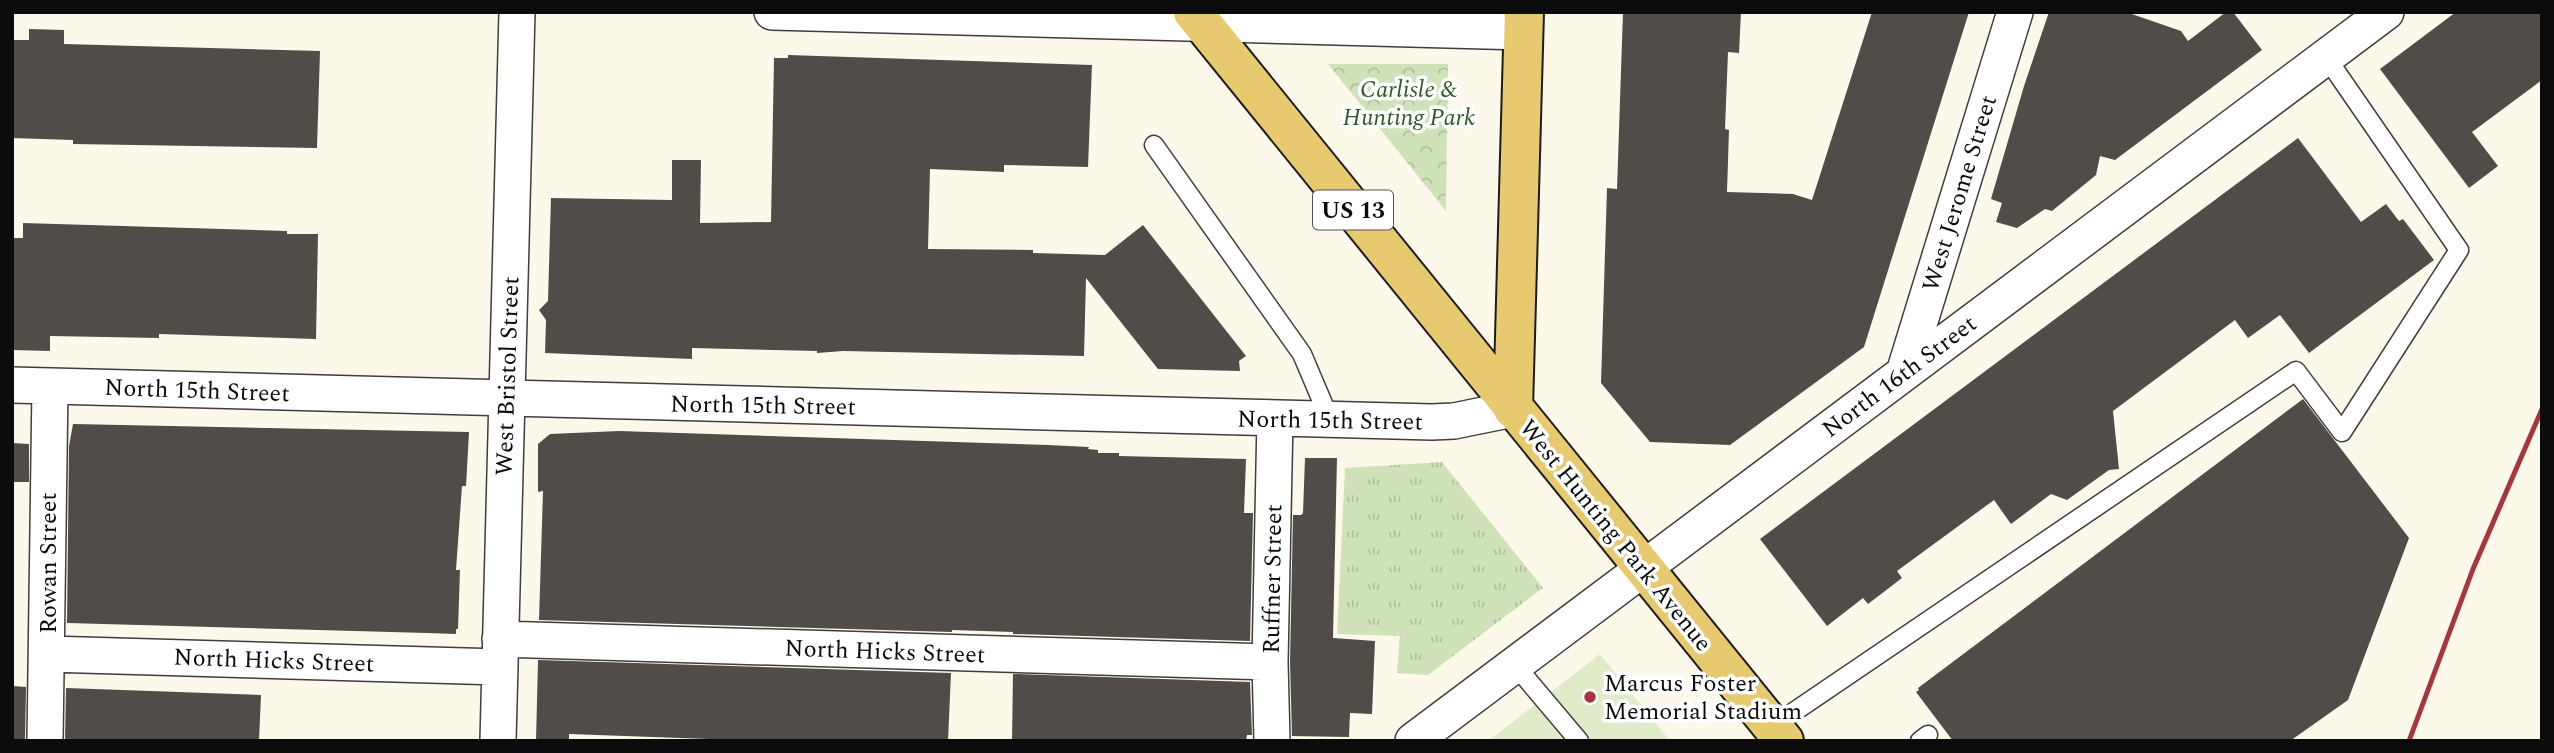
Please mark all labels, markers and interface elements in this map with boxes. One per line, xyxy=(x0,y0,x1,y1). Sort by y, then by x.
park label: Carlisle & Hunting Park xyxy=(1343,72,1475,136)
street label: West Jerome Street xyxy=(1913,91,2007,296)
road number: US 13 xyxy=(1313,190,1393,230)
street label: West Bristol Street xyxy=(487,276,529,476)
street label: North 16th Street xyxy=(1815,307,1985,447)
street label: North 15th Street xyxy=(104,370,290,412)
street label: North 15th Street xyxy=(670,386,856,426)
street label: North 15th Street xyxy=(1237,401,1423,441)
street label: West Hunting Park Avenue xyxy=(1510,412,1720,660)
street label: Rowan Street xyxy=(31,492,67,634)
street label: Ruffner Street xyxy=(1254,504,1292,654)
street label: North Hicks Street xyxy=(784,631,986,673)
street label: North Hicks Street xyxy=(173,640,375,682)
place label: Marcus Foster Memorial Stadium xyxy=(1604,666,1802,730)
marker: Marcus Foster Memorial Stadium xyxy=(1582,689,1598,705)

